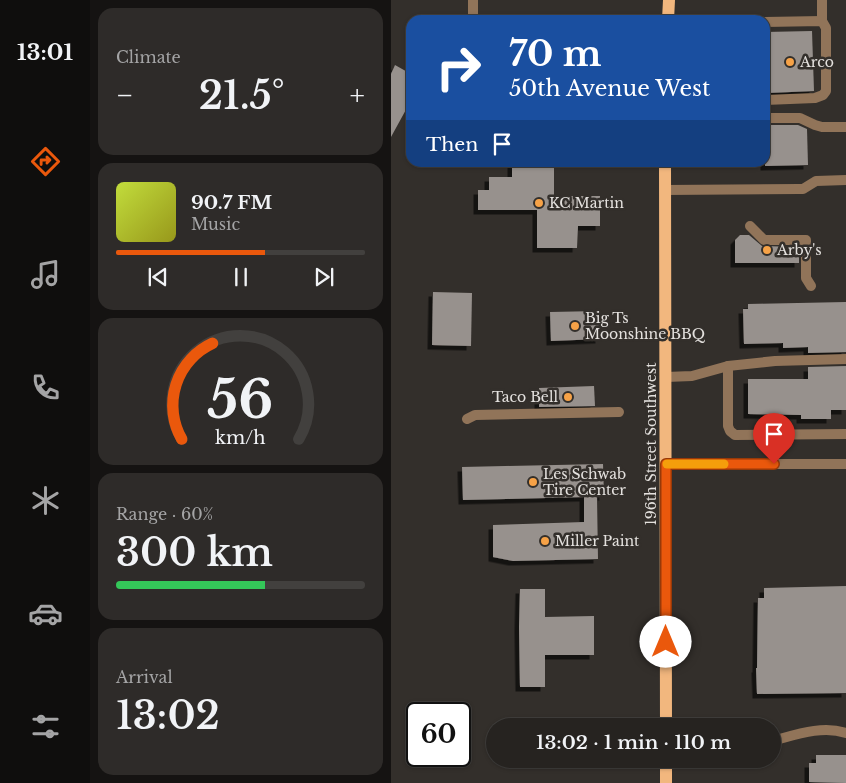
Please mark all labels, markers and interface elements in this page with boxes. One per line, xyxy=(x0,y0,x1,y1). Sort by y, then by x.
text: 70 m xyxy=(509,32,602,75)
icon: right xyxy=(426,35,491,100)
text: 13:01 xyxy=(17,39,73,66)
text: Climate xyxy=(116,47,181,67)
place label: Arco xyxy=(799,53,834,71)
marker: Arco xyxy=(784,56,796,68)
text: 21.5° xyxy=(199,72,285,119)
text: 50th Avenue West xyxy=(509,75,710,102)
text: − xyxy=(116,78,134,113)
text: + xyxy=(350,78,365,113)
icon: arrive xyxy=(488,130,516,158)
text: Then xyxy=(426,133,478,156)
icon: directions xyxy=(28,144,63,179)
text: 90.7 FM xyxy=(191,191,272,214)
place label: KC Martin xyxy=(549,194,624,212)
marker: KC Martin xyxy=(533,197,545,209)
text: Music xyxy=(191,214,240,234)
place label: Arby's xyxy=(776,241,822,259)
marker: Arby's xyxy=(761,244,773,256)
icon: music xyxy=(28,257,63,292)
icon: previous xyxy=(144,263,172,291)
icon: pause xyxy=(227,263,255,291)
icon: next xyxy=(310,263,338,291)
place label: Big Ts Moonshine BBQ xyxy=(585,309,706,343)
marker: Big Ts Moonshine BBQ xyxy=(569,320,581,332)
street label: 196th Street Southwest xyxy=(642,362,660,525)
text: 56 xyxy=(208,368,274,432)
icon: phone xyxy=(28,370,63,405)
place label: Taco Bell xyxy=(492,388,558,406)
marker: Taco Bell xyxy=(562,391,574,403)
pin xyxy=(753,413,795,464)
icon: arrive xyxy=(760,420,788,448)
text: km/h xyxy=(215,427,266,449)
place label: Les Schwab Tire Center xyxy=(543,465,626,499)
marker: Les Schwab Tire Center xyxy=(527,476,539,488)
icon: climate xyxy=(28,483,63,518)
text: Range · 60% xyxy=(116,504,213,524)
text: 300 km xyxy=(116,529,273,576)
place label: Miller Paint xyxy=(555,532,640,550)
marker: Miller Paint xyxy=(539,535,551,547)
icon: car xyxy=(28,596,63,631)
position arrow xyxy=(639,615,691,667)
text: Arrival xyxy=(116,667,173,687)
text: 13:02 xyxy=(116,692,220,739)
speed limit sign: 60 xyxy=(406,702,471,767)
icon: filters xyxy=(28,709,63,744)
text: 13:02 · 1 min · 110 m xyxy=(536,731,731,754)

